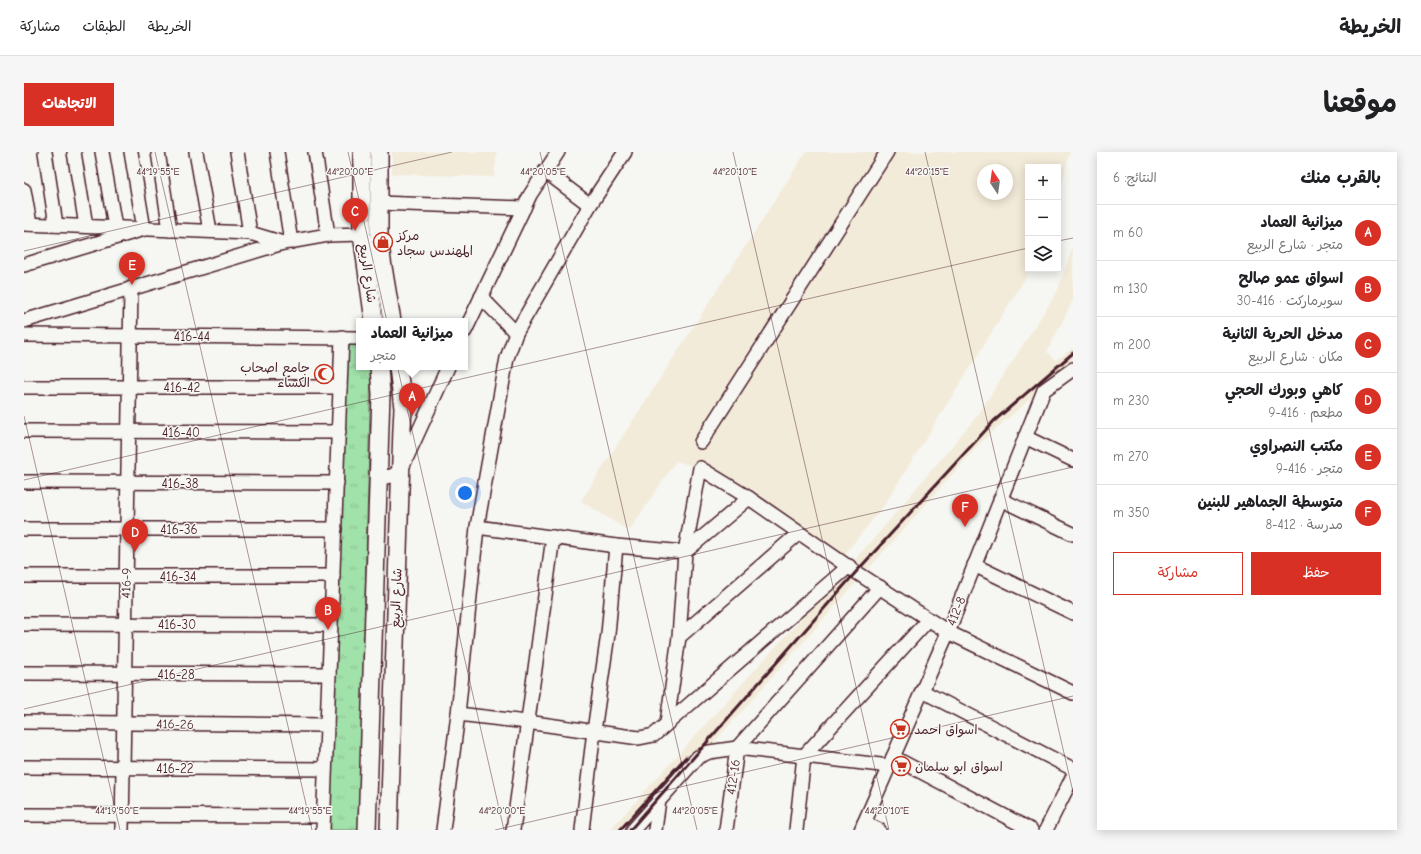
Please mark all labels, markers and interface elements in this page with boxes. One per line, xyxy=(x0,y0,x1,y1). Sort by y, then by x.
text: الخريطة xyxy=(1339,16,1401,38)
text: مشاركة xyxy=(20,18,60,35)
text: الطبقات xyxy=(82,18,126,35)
text: الخريطة xyxy=(148,18,191,35)
button: الاتجاهات xyxy=(24,83,114,126)
text: موقعنا xyxy=(1323,87,1397,119)
north arrow xyxy=(977,164,1013,200)
map controls xyxy=(1025,164,1061,272)
button: + xyxy=(1025,164,1061,200)
text: 44°19'55"E xyxy=(137,166,180,178)
text: 44°20'00"E xyxy=(327,166,373,178)
text: 44°20'05"E xyxy=(520,166,566,178)
text: 44°20'10"E xyxy=(713,166,757,178)
text: 44°20'15"E xyxy=(905,166,949,178)
text: بالقرب منك xyxy=(1300,168,1381,187)
text: النتائج: 6 xyxy=(1113,170,1157,185)
pin: C xyxy=(342,198,368,231)
button: − xyxy=(1025,200,1061,236)
text: ميزانية العماد xyxy=(1261,213,1343,231)
text: 60 m xyxy=(1113,225,1143,240)
text: A xyxy=(1364,225,1372,240)
place label: مركز المهندس سجاد xyxy=(396,228,473,259)
shop icon: مركز المهندس سجاد xyxy=(372,231,394,253)
button: layers xyxy=(1025,236,1061,272)
text: متجر · شارع الربيع xyxy=(1247,237,1343,252)
street label: شارع الربيع xyxy=(353,242,380,304)
pin: E xyxy=(119,252,145,285)
text: اسواق عمو صالح xyxy=(1239,269,1343,287)
text: 130 m xyxy=(1113,281,1148,296)
text: B xyxy=(1364,281,1372,296)
text: سوبرماركت · 416-30 xyxy=(1237,293,1343,308)
popup xyxy=(356,318,468,370)
text: ميزانية العماد xyxy=(371,324,453,342)
text: مدخل الحرية الثانية xyxy=(1223,325,1343,343)
street label: 416-44 xyxy=(174,329,210,344)
text: 200 m xyxy=(1113,337,1151,352)
text: C xyxy=(1364,337,1372,352)
text: متجر xyxy=(371,348,396,363)
text: مكان · شارع الربيع xyxy=(1248,349,1343,364)
place label: جامع اصحاب الکساء xyxy=(240,360,310,390)
mosque icon: جامع اصحاب الکساء xyxy=(313,363,335,385)
street label: 416-42 xyxy=(164,380,201,395)
text: كاهي وبورك الحجي xyxy=(1225,381,1343,399)
pin: A xyxy=(399,383,425,416)
text: 230 m xyxy=(1113,393,1149,408)
text: D xyxy=(1364,393,1372,408)
text: مطعم · 416-9 xyxy=(1268,405,1343,420)
street label: 416-40 xyxy=(162,425,200,440)
text: مكتب النصراوي xyxy=(1250,437,1343,455)
text: 270 m xyxy=(1113,449,1149,464)
text: E xyxy=(1364,449,1372,464)
text: متجر · 416-9 xyxy=(1276,461,1343,476)
street label: 416-38 xyxy=(162,476,199,491)
your location xyxy=(455,483,475,503)
text: متوسطة الجماهير للبنين xyxy=(1197,493,1343,511)
pin: F xyxy=(952,494,978,527)
text: 350 m xyxy=(1113,505,1150,520)
text: F xyxy=(1364,505,1372,520)
text: مدرسة · 412-8 xyxy=(1266,517,1343,532)
pin: D xyxy=(122,519,148,552)
street label: 416-36 xyxy=(160,522,198,537)
button: مشاركة xyxy=(1113,552,1243,595)
button: حفظ xyxy=(1251,552,1381,595)
street label: 416-9 xyxy=(118,567,134,598)
street label: شارع الربيع xyxy=(387,568,408,628)
street label: 416-34 xyxy=(160,569,196,584)
street label: 412-8 xyxy=(943,594,969,628)
pin: B xyxy=(315,597,341,630)
street label: 416-30 xyxy=(158,617,196,632)
street label: 416-28 xyxy=(157,667,195,682)
street label: 416-26 xyxy=(156,716,194,732)
supermarket icon: اسواق احمد xyxy=(889,718,911,740)
place label: اسواق احمد xyxy=(914,722,977,738)
supermarket icon: اسواق ابو سلمان xyxy=(890,755,912,777)
street label: 412-16 xyxy=(723,758,743,796)
place label: اسواق ابو سلمان xyxy=(915,759,1003,775)
street label: 416-22 xyxy=(156,761,194,776)
text: 44°19'50"E xyxy=(95,805,139,817)
text: 44°19'55"E xyxy=(289,805,332,817)
text: 44°20'00"E xyxy=(479,805,525,817)
text: 44°20'05"E xyxy=(672,805,718,817)
text: 44°20'10"E xyxy=(865,805,909,817)

